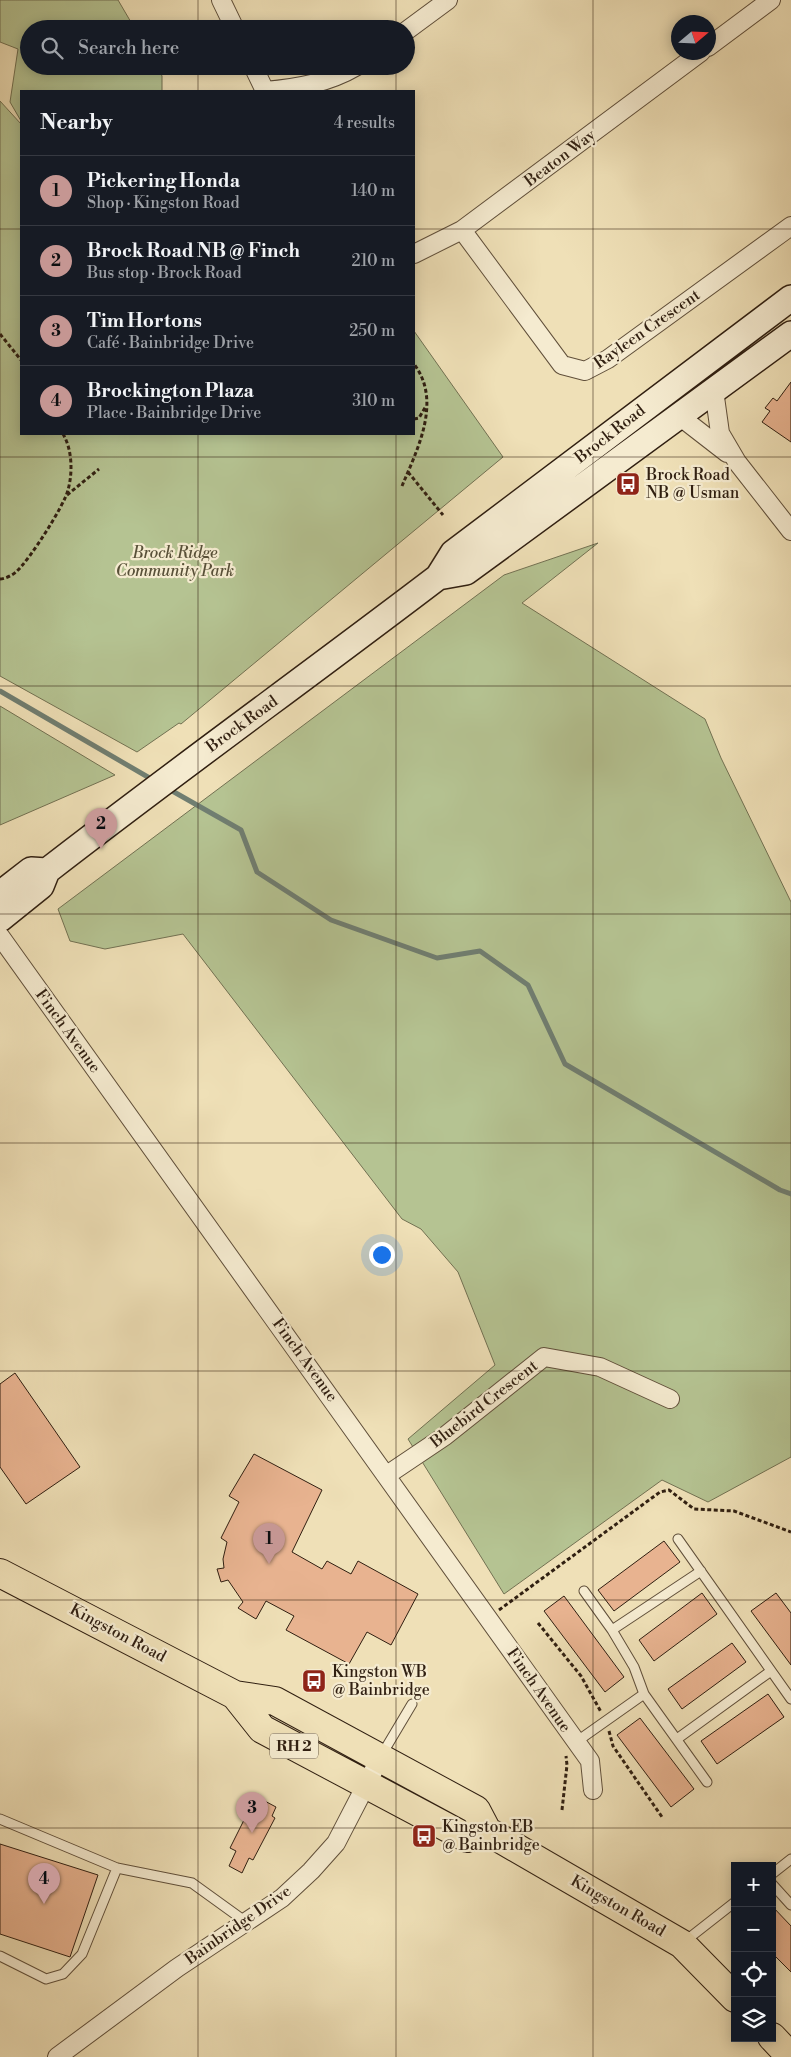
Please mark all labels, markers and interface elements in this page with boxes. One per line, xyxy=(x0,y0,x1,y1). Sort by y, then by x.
north arrow xyxy=(671,15,716,60)
search box xyxy=(20,20,415,75)
icon: search xyxy=(38,34,66,62)
text: Search here xyxy=(78,36,179,60)
text: Nearby xyxy=(40,110,113,136)
text: 4 results xyxy=(334,113,395,133)
street label: Beaton Way xyxy=(520,125,600,192)
text: Pickering Honda xyxy=(87,169,240,193)
text: 1 xyxy=(52,181,60,201)
text: 140 m xyxy=(351,181,395,201)
text: Shop · Kingston Road xyxy=(87,193,240,213)
text: Brock Road NB @ Finch xyxy=(87,239,300,263)
text: 2 xyxy=(51,251,61,271)
text: 210 m xyxy=(351,251,395,271)
text: Bus stop · Brock Road xyxy=(87,263,242,283)
street label: Rayleen Crescent xyxy=(590,285,704,373)
text: Tim Hortons xyxy=(87,309,202,333)
text: 3 xyxy=(51,321,61,341)
text: 250 m xyxy=(349,321,395,341)
text: Café · Bainbridge Drive xyxy=(87,333,254,353)
text: Brockington Plaza xyxy=(87,379,254,403)
text: 4 xyxy=(51,391,61,411)
text: 310 m xyxy=(352,391,395,411)
street label: Brock Road xyxy=(570,400,649,468)
text: Place · Bainbridge Drive xyxy=(87,403,261,423)
place label: Brock Road NB @ Usman xyxy=(645,465,740,503)
bus stop icon: Brock Road NB @ Usman xyxy=(615,471,641,497)
park label: Brock Ridge Community Park xyxy=(116,543,234,581)
street label: Brock Road xyxy=(201,691,282,757)
pin: 2 xyxy=(85,808,117,849)
street label: Finch Avenue xyxy=(31,985,105,1077)
your location xyxy=(369,1242,395,1268)
street label: Finch Avenue xyxy=(268,1314,342,1406)
street label: Bluebird Crescent xyxy=(425,1356,542,1453)
pin: 1 xyxy=(253,1523,285,1564)
street label: Kingston Road xyxy=(66,1599,170,1667)
street label: Finch Avenue xyxy=(503,1644,575,1736)
place label: Kingston WB @ Bainbridge xyxy=(332,1662,430,1700)
bus stop icon: Kingston WB @ Bainbridge xyxy=(301,1668,327,1694)
road number: RH 2 xyxy=(270,1734,318,1758)
pin: 3 xyxy=(236,1792,268,1833)
place label: Kingston EB @ Bainbridge xyxy=(442,1817,540,1855)
bus stop icon: Kingston EB @ Bainbridge xyxy=(411,1823,437,1849)
map controls xyxy=(731,1862,776,2042)
button: + xyxy=(731,1862,776,1907)
pin: 4 xyxy=(28,1863,60,1904)
street label: Kingston Road xyxy=(567,1871,669,1941)
street label: Bainbridge Drive xyxy=(180,1881,295,1970)
button: − xyxy=(731,1907,776,1952)
button: locate xyxy=(731,1952,776,1997)
button: layers xyxy=(731,1997,776,2042)

